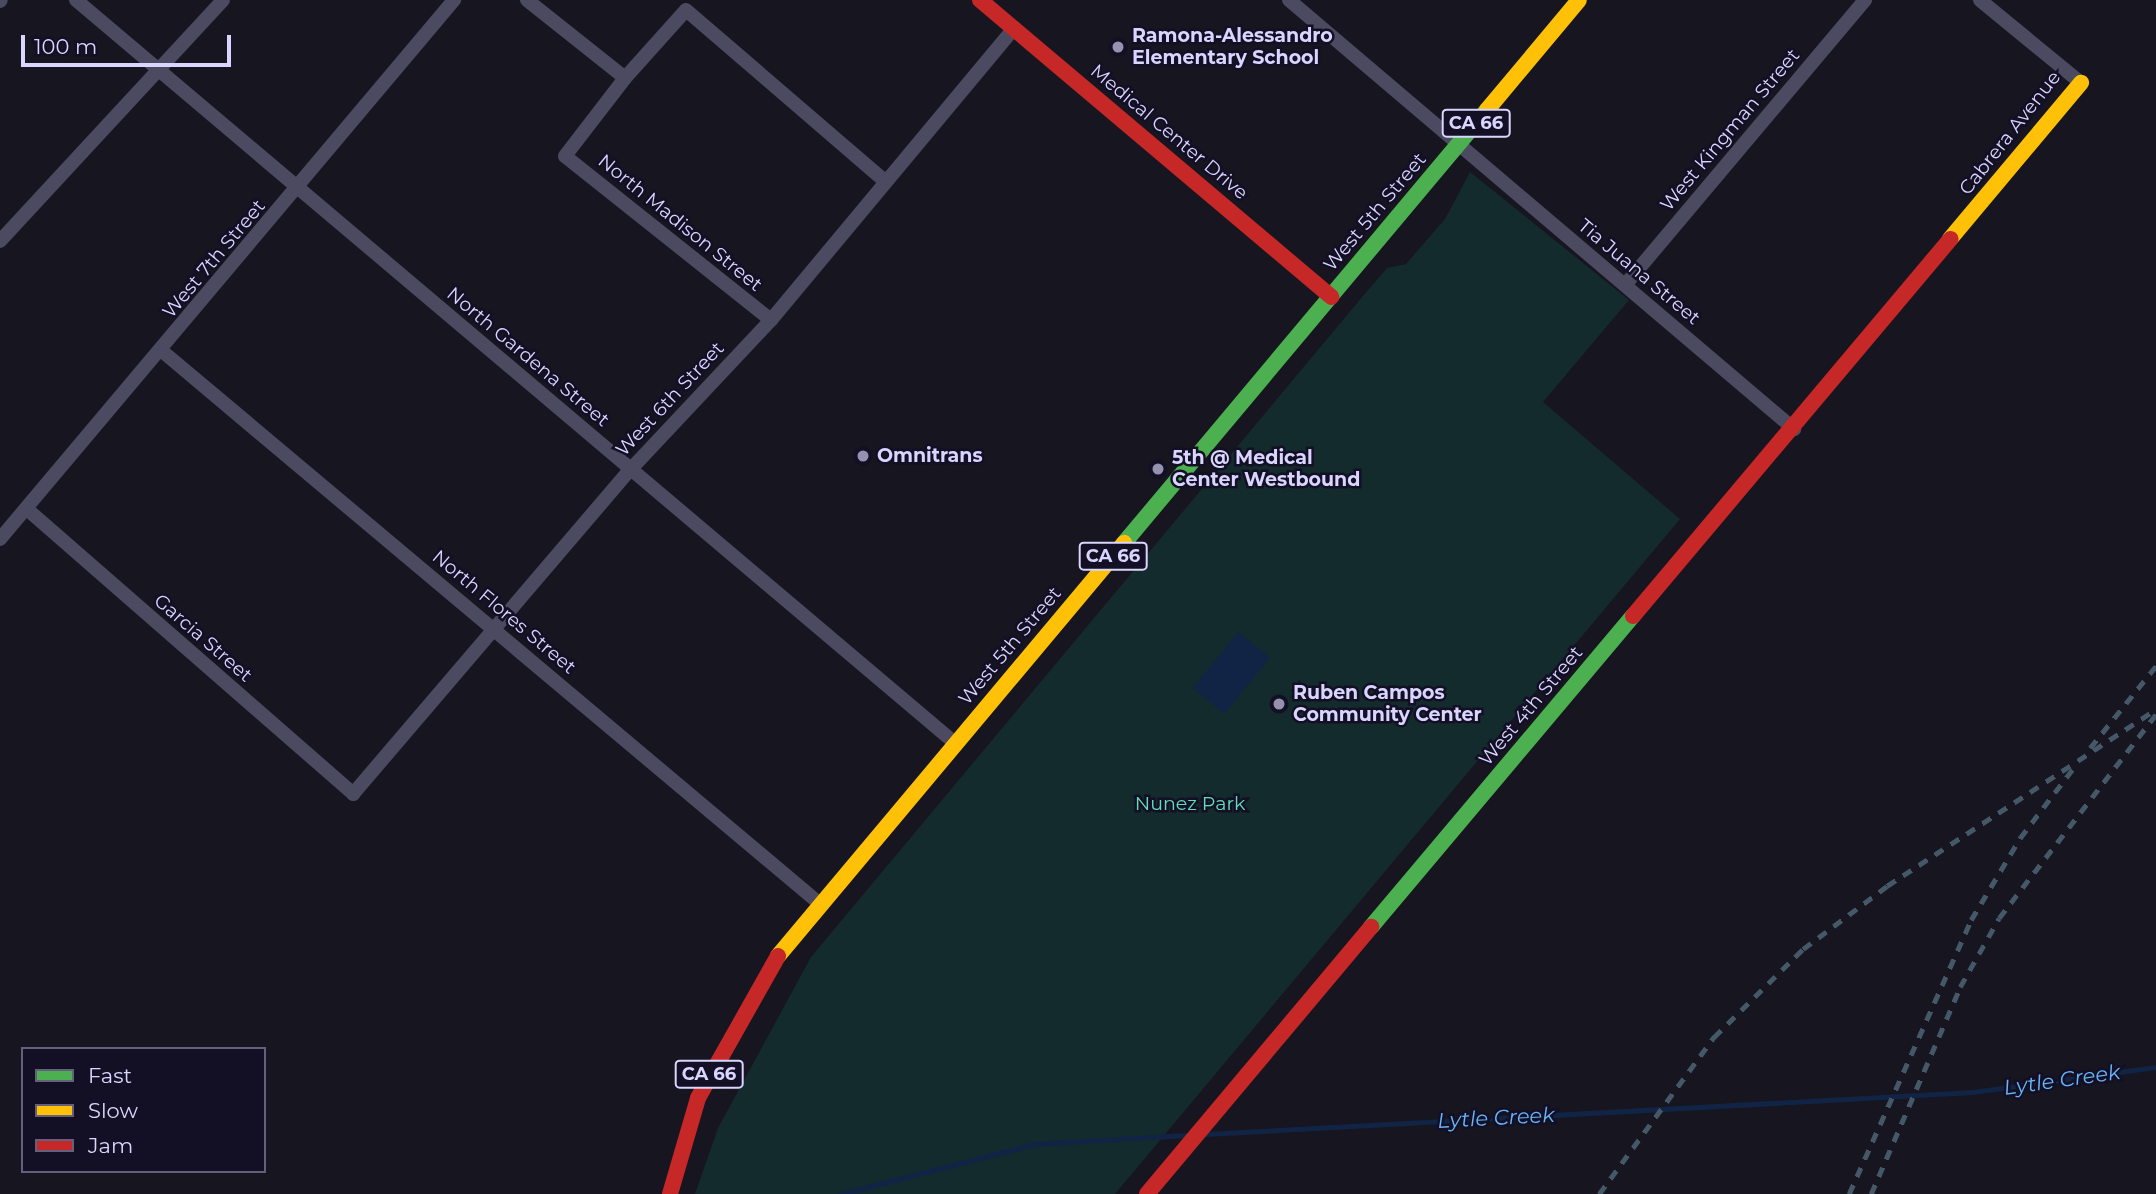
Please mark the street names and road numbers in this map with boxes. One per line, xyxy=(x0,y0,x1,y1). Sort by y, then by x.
street label: West Kingman Street xyxy=(1656,44,1804,216)
street label: Medical Center Drive xyxy=(1086,60,1252,204)
street label: Cabrera Avenue xyxy=(1955,66,2065,200)
road number: CA 66 xyxy=(1441,109,1511,138)
street label: West 5th Street xyxy=(1319,148,1431,276)
street label: North Madison Street xyxy=(593,150,767,296)
street label: West 7th Street xyxy=(158,195,270,323)
street label: Tia Juana Street xyxy=(1573,214,1705,330)
street label: North Gardena Street xyxy=(442,282,614,432)
street label: West 6th Street xyxy=(611,337,729,461)
road number: CA 66 xyxy=(1078,542,1148,570)
street label: North Flores Street xyxy=(428,545,580,679)
street label: West 5th Street xyxy=(954,582,1066,710)
street label: Garcia Street xyxy=(149,589,257,687)
street label: West 4th Street xyxy=(1474,642,1588,770)
road number: CA 66 xyxy=(674,1059,744,1088)

